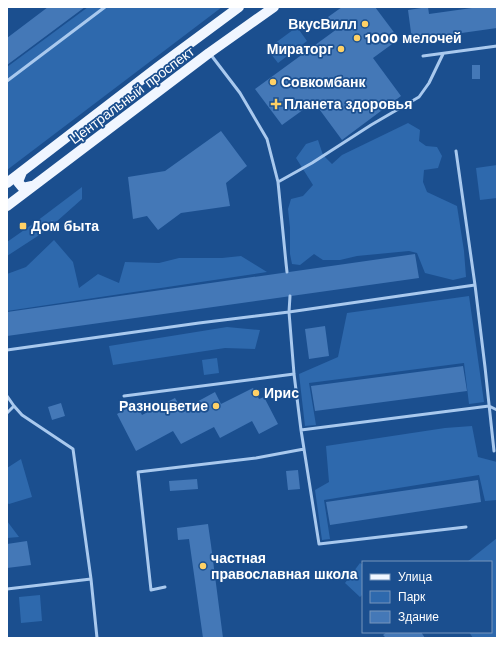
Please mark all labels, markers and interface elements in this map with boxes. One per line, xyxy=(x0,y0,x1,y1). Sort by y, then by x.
place label: ВкусВилл xyxy=(288,16,357,32)
marker: ВкусВилл xyxy=(360,19,370,29)
place label: 1000 мелочей xyxy=(365,30,462,46)
marker: 1000 мелочей xyxy=(352,33,362,43)
place label: Мираторг xyxy=(267,41,333,57)
street label: Центральный проспект xyxy=(67,43,198,147)
marker: Мираторг xyxy=(336,44,346,54)
place label: Совкомбанк xyxy=(281,74,367,90)
marker: Совкомбанк xyxy=(268,77,278,87)
place label: Планета здоровья xyxy=(284,96,412,112)
marker: Планета здоровья xyxy=(271,99,281,109)
place label: Дом быта xyxy=(31,218,99,234)
marker: Дом быта xyxy=(18,221,28,231)
place label: Ирис xyxy=(264,385,299,401)
marker: Ирис xyxy=(251,388,261,398)
place label: Разноцветие xyxy=(119,398,208,414)
marker: Разноцветие xyxy=(211,401,221,411)
place label: частная православная школа xyxy=(211,550,358,582)
marker: частная православная школа xyxy=(198,561,208,571)
legend xyxy=(362,561,492,633)
text: Улица xyxy=(398,570,432,584)
text: Парк xyxy=(398,590,426,604)
text: Здание xyxy=(398,610,439,624)

